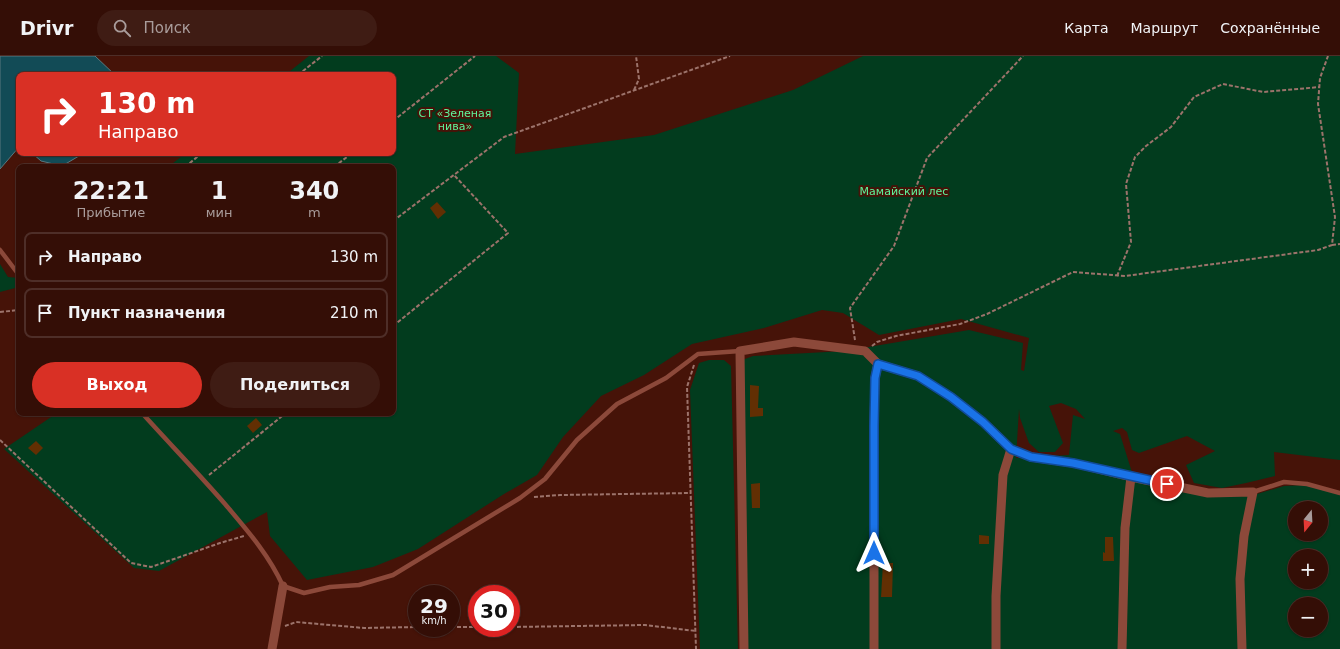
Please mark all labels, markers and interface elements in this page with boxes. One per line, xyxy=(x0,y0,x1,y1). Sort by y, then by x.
search box xyxy=(97,10,377,46)
text: Drivr xyxy=(20,17,73,39)
icon: search xyxy=(111,17,133,39)
text: Поиск xyxy=(143,19,191,37)
text: Карта xyxy=(1064,20,1108,36)
text: Маршрут xyxy=(1130,20,1198,36)
text: Сохранённые xyxy=(1220,20,1320,36)
text: 130 m xyxy=(98,87,195,120)
icon: right xyxy=(32,88,84,140)
park label: СТ «Зеленая нива» xyxy=(419,107,491,133)
text: Направо xyxy=(98,121,178,142)
text: 22:21 xyxy=(73,177,149,205)
text: 1 xyxy=(211,177,227,205)
text: 340 xyxy=(289,177,339,205)
park label: Мамайский лес xyxy=(860,185,948,198)
text: Прибытие xyxy=(76,205,145,220)
text: мин xyxy=(206,205,233,220)
text: m xyxy=(308,205,321,220)
icon: right xyxy=(34,246,56,268)
text: Направо xyxy=(68,248,142,266)
text: 130 m xyxy=(330,248,378,266)
icon: arrive xyxy=(34,302,56,324)
text: Пункт назначения xyxy=(68,304,225,322)
text: 210 m xyxy=(330,304,378,322)
button: Выход xyxy=(32,362,202,408)
button: Поделиться xyxy=(210,362,380,408)
pin xyxy=(1150,467,1184,501)
icon: arrive xyxy=(1156,473,1178,495)
north arrow xyxy=(1288,501,1328,541)
map controls xyxy=(1288,501,1328,637)
position arrow xyxy=(853,532,895,574)
button: + xyxy=(1288,549,1328,589)
speed limit sign: 30 xyxy=(468,585,520,637)
text: 29 xyxy=(420,594,448,618)
button: − xyxy=(1288,597,1328,637)
text: km/h xyxy=(421,615,447,626)

